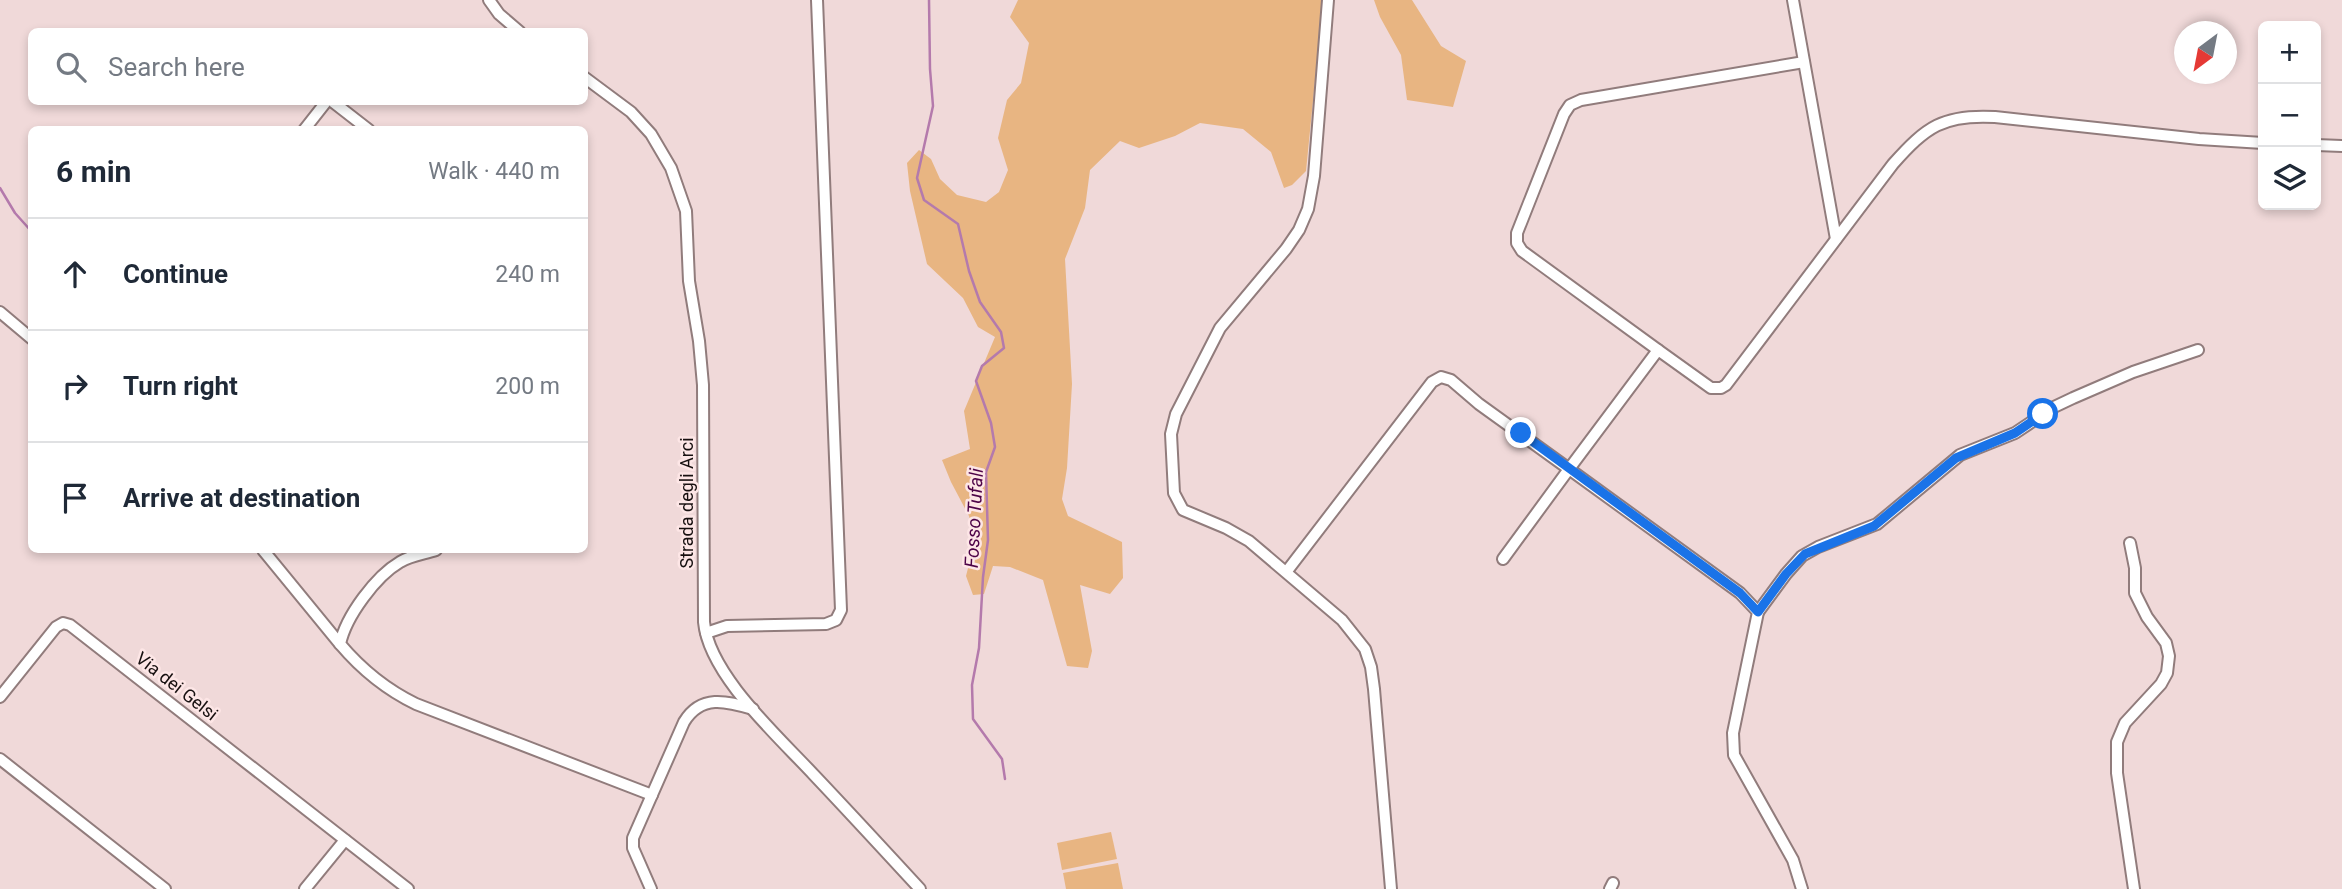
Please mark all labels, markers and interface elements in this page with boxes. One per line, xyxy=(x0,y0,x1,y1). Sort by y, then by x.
north arrow xyxy=(2174,21,2237,84)
map controls xyxy=(2258,21,2321,210)
button: + xyxy=(2258,21,2321,84)
search box xyxy=(28,28,588,105)
icon: search xyxy=(52,48,90,86)
text: Search here xyxy=(108,52,245,82)
button: − xyxy=(2258,84,2321,147)
button: layers xyxy=(2258,147,2321,210)
text: 6 min xyxy=(56,154,131,189)
text: Walk · 440 m xyxy=(428,158,560,185)
icon: ahead xyxy=(56,255,94,293)
text: Continue xyxy=(123,259,228,289)
text: 240 m xyxy=(495,261,560,288)
icon: right xyxy=(56,367,94,405)
text: Turn right xyxy=(123,371,238,401)
text: 200 m xyxy=(495,373,560,400)
route start xyxy=(2027,398,2058,429)
route end xyxy=(1505,417,1536,448)
street label: Strada degli Arci xyxy=(676,437,697,569)
water label: Fosso Tufali xyxy=(960,467,988,569)
icon: arrive xyxy=(56,479,94,517)
text: Arrive at destination xyxy=(123,483,360,513)
street label: Via dei Gelsi xyxy=(132,647,222,725)

